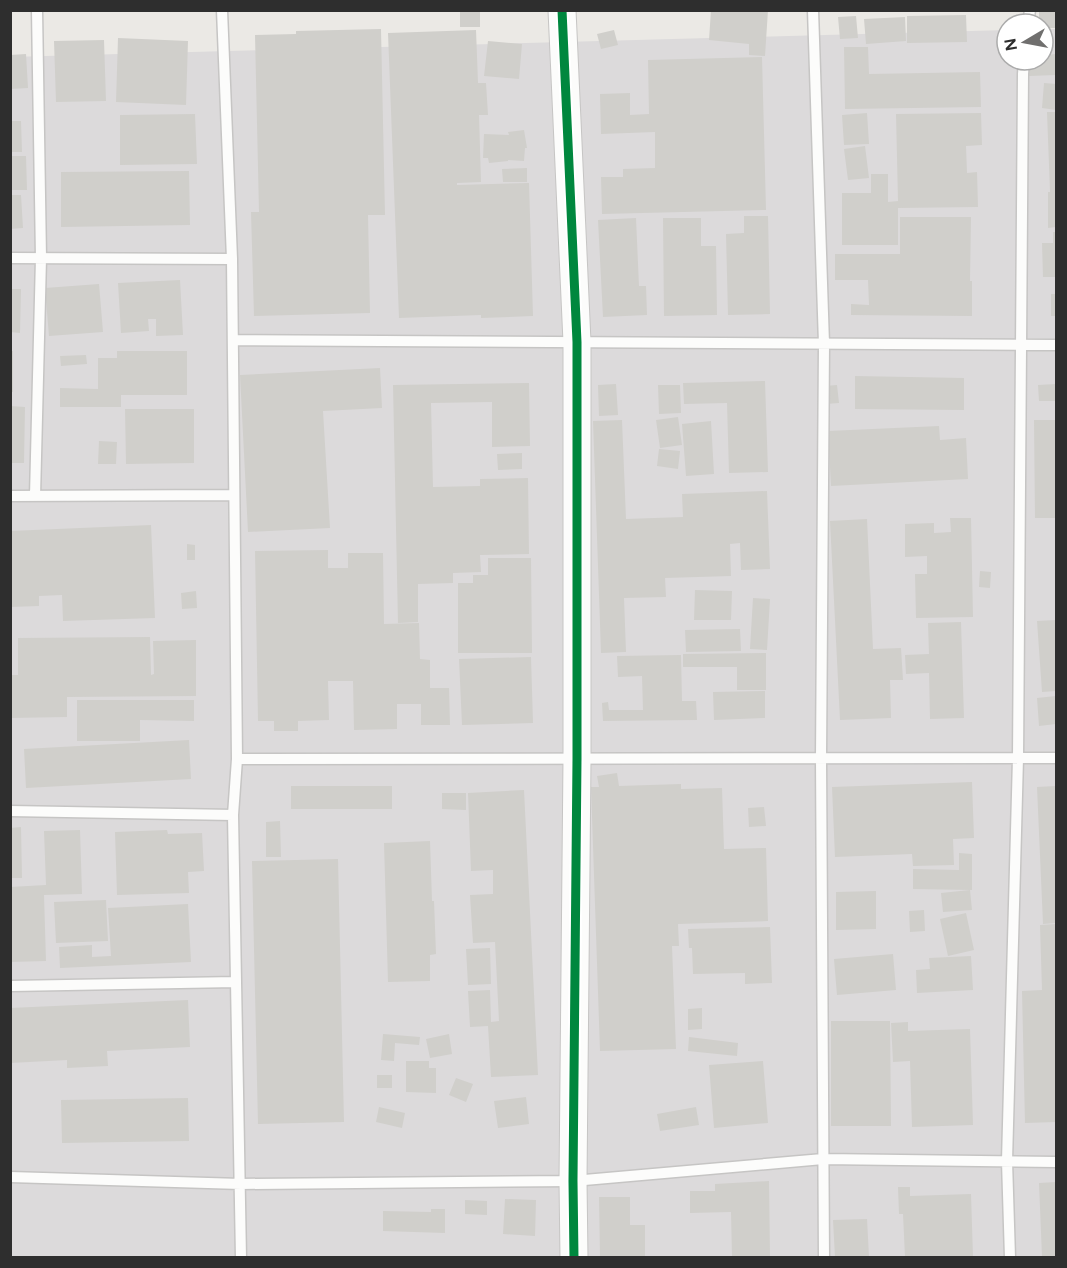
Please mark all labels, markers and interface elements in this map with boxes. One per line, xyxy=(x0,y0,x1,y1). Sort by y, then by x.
north arrow xyxy=(995,12,1055,72)
text: N xyxy=(1000,37,1021,52)

